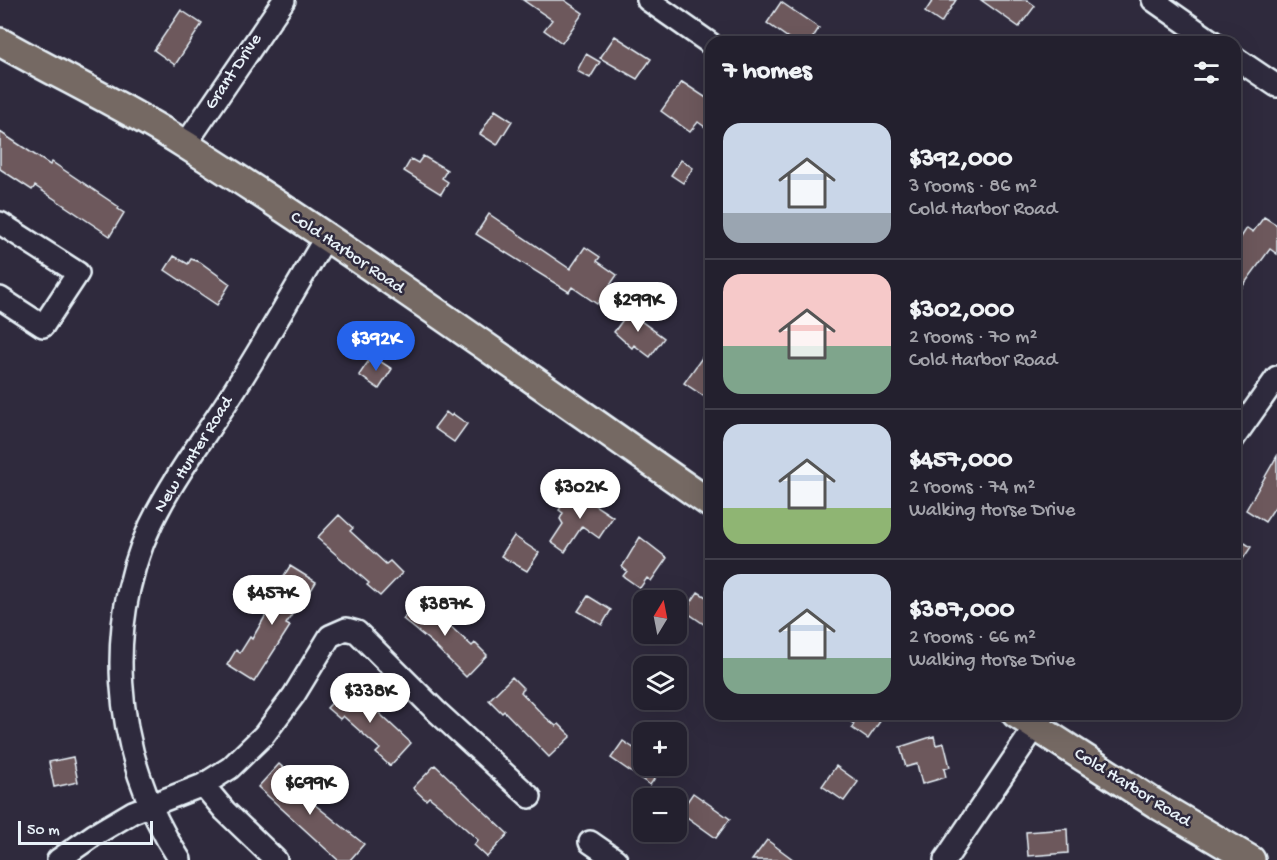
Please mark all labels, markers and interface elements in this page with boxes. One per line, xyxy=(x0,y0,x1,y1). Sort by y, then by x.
street label: Grant Drive xyxy=(201,29,267,114)
icon: filters xyxy=(1190,56,1223,89)
text: 7 homes xyxy=(723,57,812,88)
text: $392,000 xyxy=(909,145,1012,176)
icon: home xyxy=(771,147,843,219)
text: 3 rooms · 86 m² xyxy=(909,176,1037,199)
text: Cold Harbor Road xyxy=(909,199,1057,222)
street label: Cold Harbor Road xyxy=(286,207,409,300)
pin: $299K xyxy=(596,282,680,333)
text: $299K xyxy=(613,290,663,313)
text: $302,000 xyxy=(909,296,1014,327)
icon: home xyxy=(771,298,843,370)
pin: $392K xyxy=(334,321,418,372)
text: 2 rooms · 70 m² xyxy=(909,327,1037,350)
text: $392K xyxy=(351,329,401,352)
text: Cold Harbor Road xyxy=(909,350,1057,373)
street label: New Hunter Road xyxy=(150,392,239,517)
text: $457,000 xyxy=(909,446,1013,477)
icon: home xyxy=(771,448,843,520)
pin: $302K xyxy=(538,469,622,520)
text: $302K xyxy=(554,477,606,500)
text: 2 rooms · 74 m² xyxy=(909,477,1035,500)
text: Walking Horse Drive xyxy=(909,500,1075,523)
pin: $457K xyxy=(230,575,314,626)
text: $457K xyxy=(247,583,297,606)
pin: $387K xyxy=(403,586,487,637)
north arrow xyxy=(633,590,687,644)
map controls xyxy=(633,590,687,842)
text: $387K xyxy=(419,594,471,617)
text: $387,000 xyxy=(909,596,1014,627)
icon: home xyxy=(771,598,843,670)
text: 2 rooms · 66 m² xyxy=(909,627,1036,650)
text: Walking Horse Drive xyxy=(909,650,1075,673)
button: layers xyxy=(633,656,687,710)
pin: $338K xyxy=(328,673,412,724)
text: $338K xyxy=(344,681,396,704)
button: + xyxy=(633,722,687,776)
street label: Cold Harbor Road xyxy=(1070,744,1195,833)
pin: $699K xyxy=(268,765,352,816)
text: $699K xyxy=(285,773,335,796)
button: − xyxy=(633,788,687,842)
scale bar xyxy=(18,818,153,846)
text: 50 m xyxy=(27,822,60,841)

